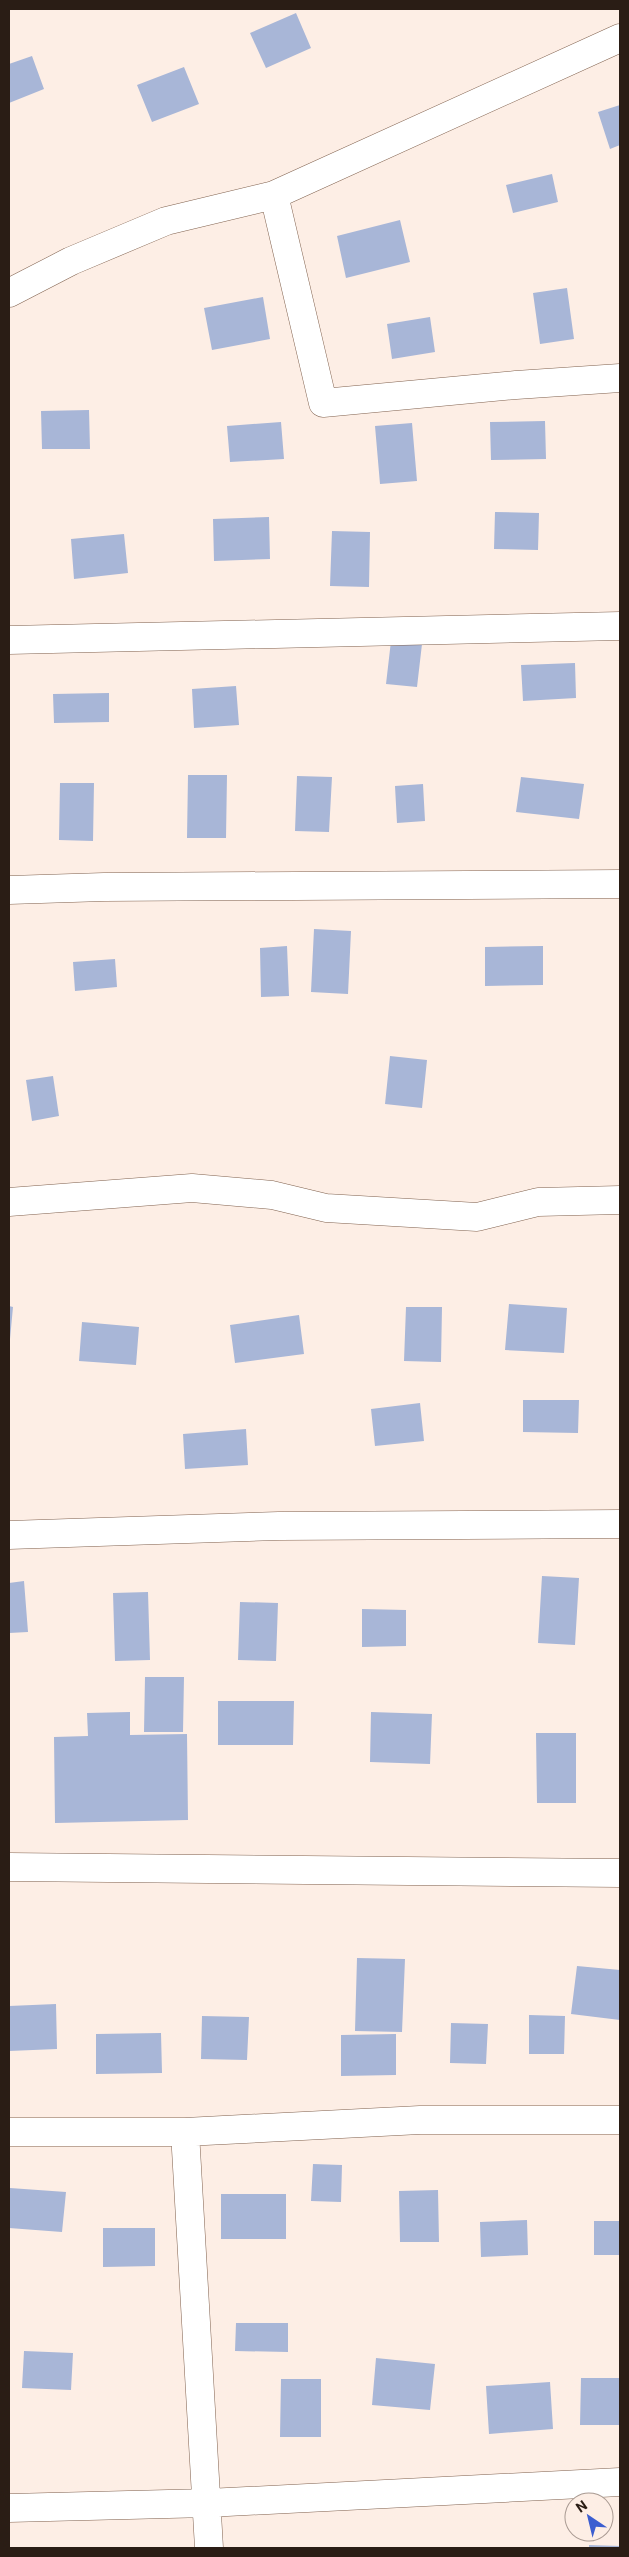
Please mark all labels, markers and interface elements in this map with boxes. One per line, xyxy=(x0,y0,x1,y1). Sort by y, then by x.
north arrow xyxy=(564,2492,614,2542)
text: N xyxy=(573,2497,590,2516)

